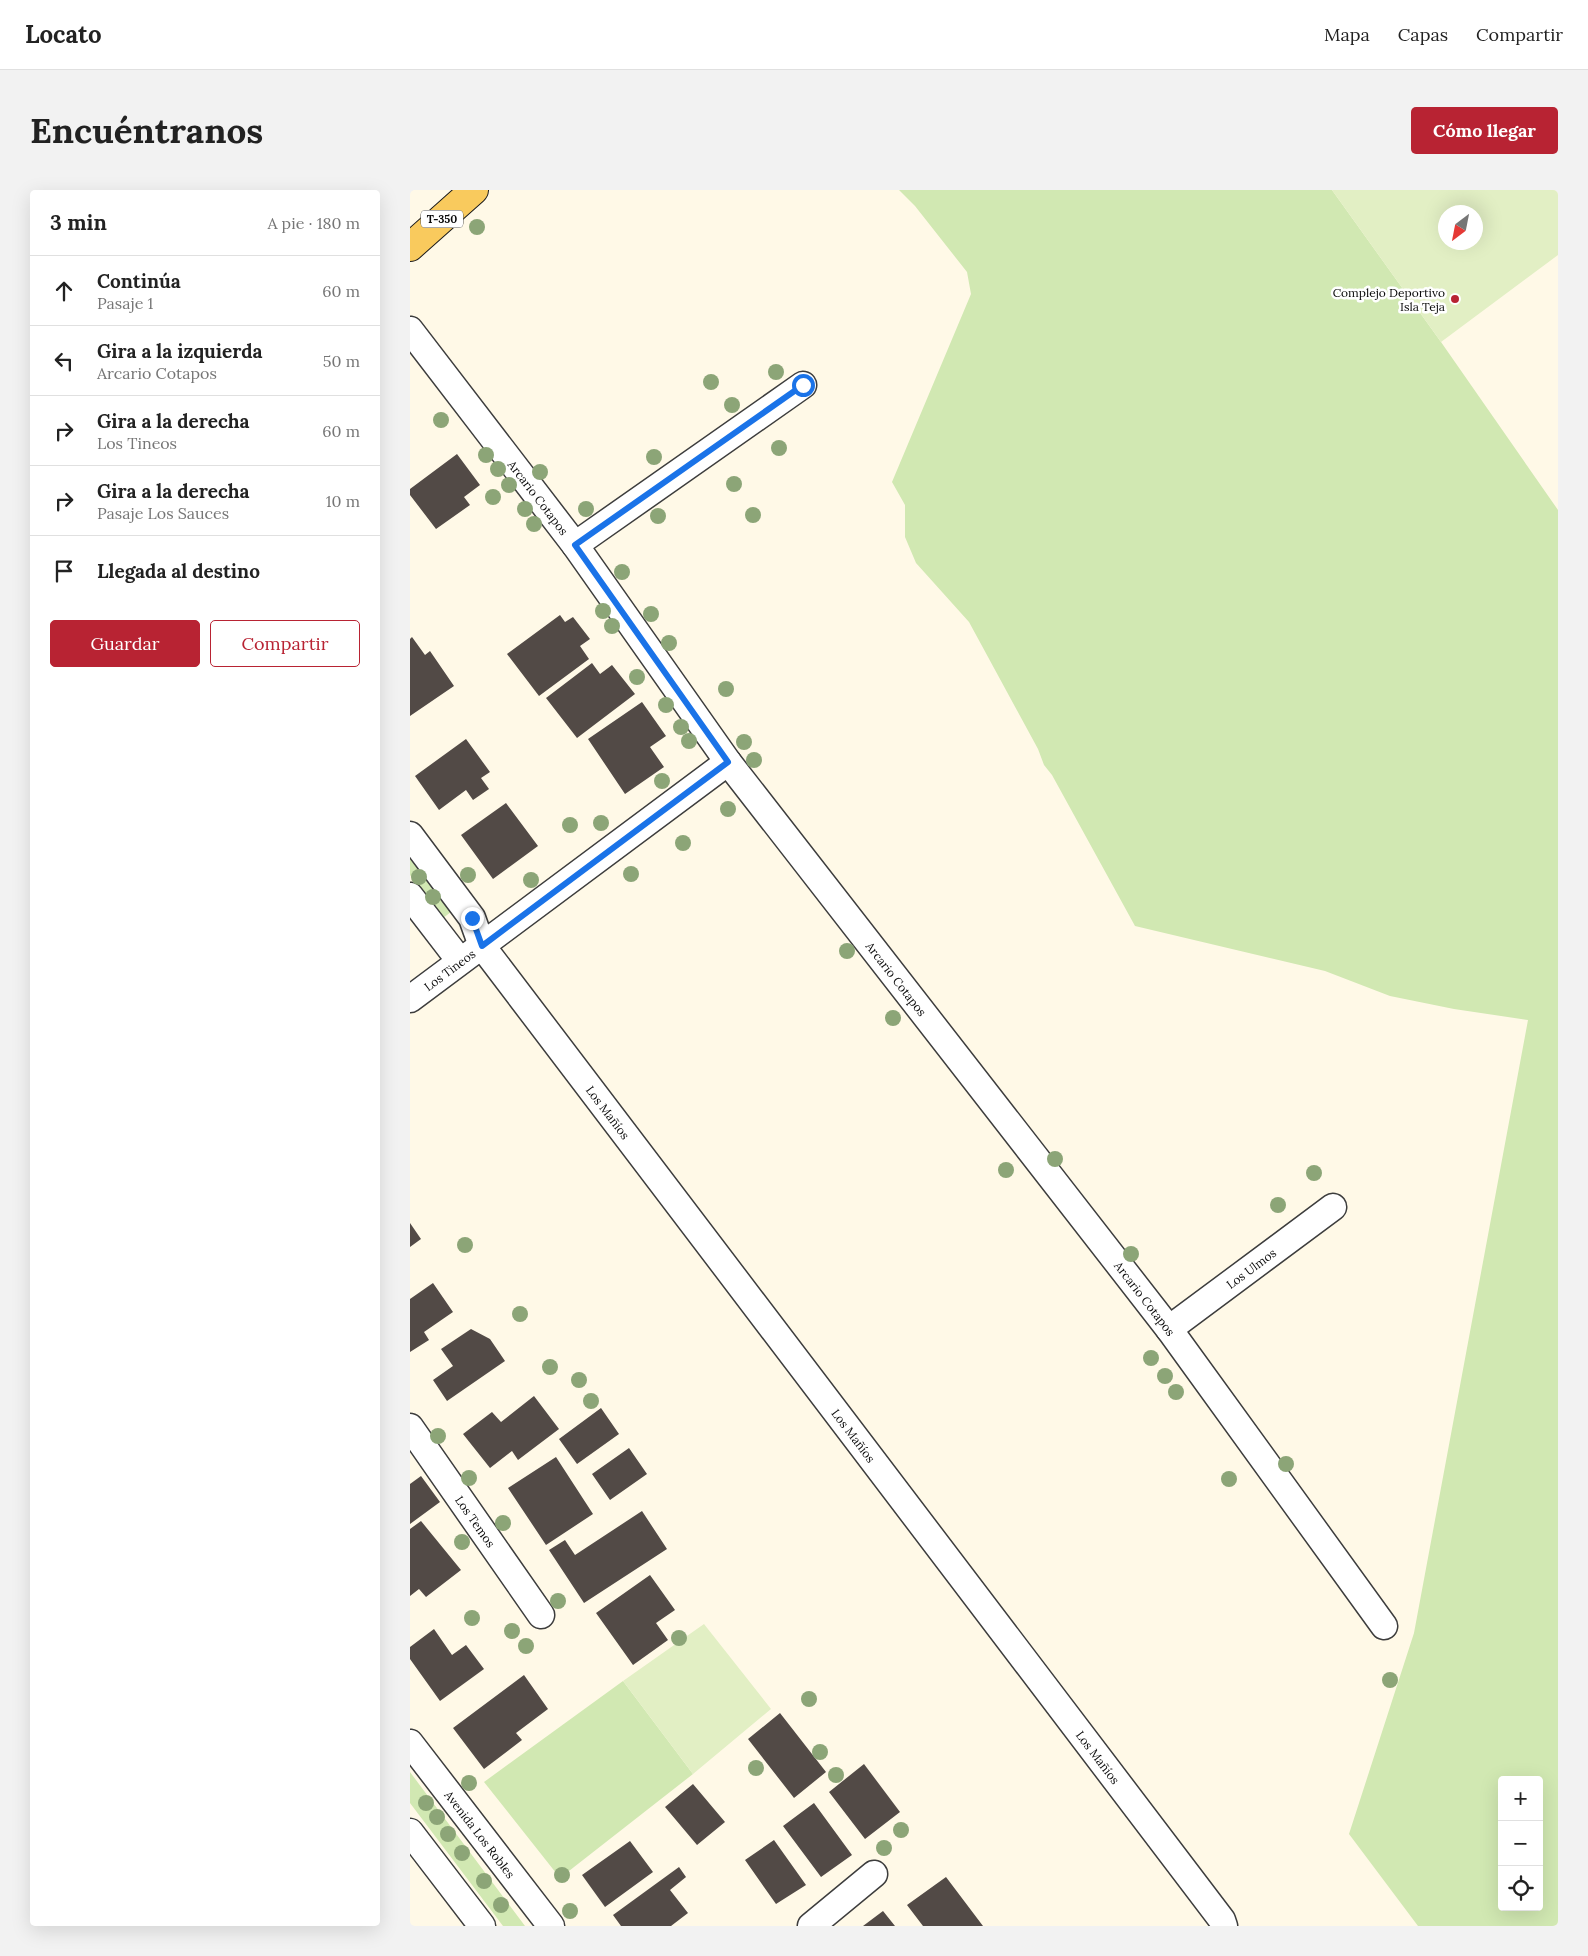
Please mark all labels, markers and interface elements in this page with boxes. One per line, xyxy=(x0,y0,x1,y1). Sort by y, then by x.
text: Locato xyxy=(25,19,102,50)
text: Mapa xyxy=(1324,23,1370,46)
text: Capas xyxy=(1398,23,1448,46)
text: Compartir xyxy=(1476,23,1563,46)
button: Cómo llegar xyxy=(1411,107,1558,154)
text: Encuéntranos xyxy=(30,108,263,153)
north arrow xyxy=(1438,205,1483,250)
text: 3 min xyxy=(50,209,107,236)
road number: T-350 xyxy=(421,210,463,228)
text: A pie · 180 m xyxy=(267,213,360,233)
text: Continúa xyxy=(97,269,181,293)
icon: ahead xyxy=(50,277,78,305)
text: 60 m xyxy=(322,281,360,301)
place label: Complejo Deportivo Isla Teja xyxy=(1333,285,1445,314)
text: Pasaje 1 xyxy=(97,293,153,313)
marker: Complejo Deportivo Isla Teja xyxy=(1449,293,1461,305)
text: Gira a la izquierda xyxy=(97,339,263,363)
icon: left xyxy=(50,347,78,375)
text: 50 m xyxy=(323,351,360,371)
text: Arcario Cotapos xyxy=(97,363,217,383)
route start xyxy=(792,374,815,397)
text: Gira a la derecha xyxy=(97,409,250,433)
icon: right xyxy=(50,417,78,445)
text: 60 m xyxy=(322,421,360,441)
text: Los Tineos xyxy=(97,433,177,453)
street label: Arcario Cotapos xyxy=(504,456,572,538)
text: Gira a la derecha xyxy=(97,479,250,503)
icon: right xyxy=(50,487,78,515)
text: 10 m xyxy=(326,491,360,511)
text: Pasaje Los Sauces xyxy=(97,503,229,523)
icon: arrive xyxy=(50,557,78,585)
text: Llegada al destino xyxy=(97,559,260,583)
button: Guardar xyxy=(50,620,200,667)
button: Compartir xyxy=(210,620,360,667)
route end xyxy=(461,907,484,930)
street label: Arcario Cotapos xyxy=(862,938,930,1019)
street label: Los Tineos xyxy=(421,945,478,994)
street label: Los Mañíos xyxy=(583,1082,634,1142)
street label: Los Ulmos xyxy=(1223,1244,1279,1292)
street label: Arcario Cotapos xyxy=(1111,1257,1179,1339)
street label: Los Mañíos xyxy=(829,1406,879,1465)
street label: Los Temos xyxy=(453,1493,499,1550)
street label: Los Mañíos xyxy=(1073,1727,1124,1787)
map controls xyxy=(1498,1776,1543,1911)
button: + xyxy=(1498,1776,1543,1821)
street label: Avenida Los Robles xyxy=(441,1787,519,1881)
button: − xyxy=(1498,1821,1543,1866)
button: locate xyxy=(1498,1866,1543,1911)

